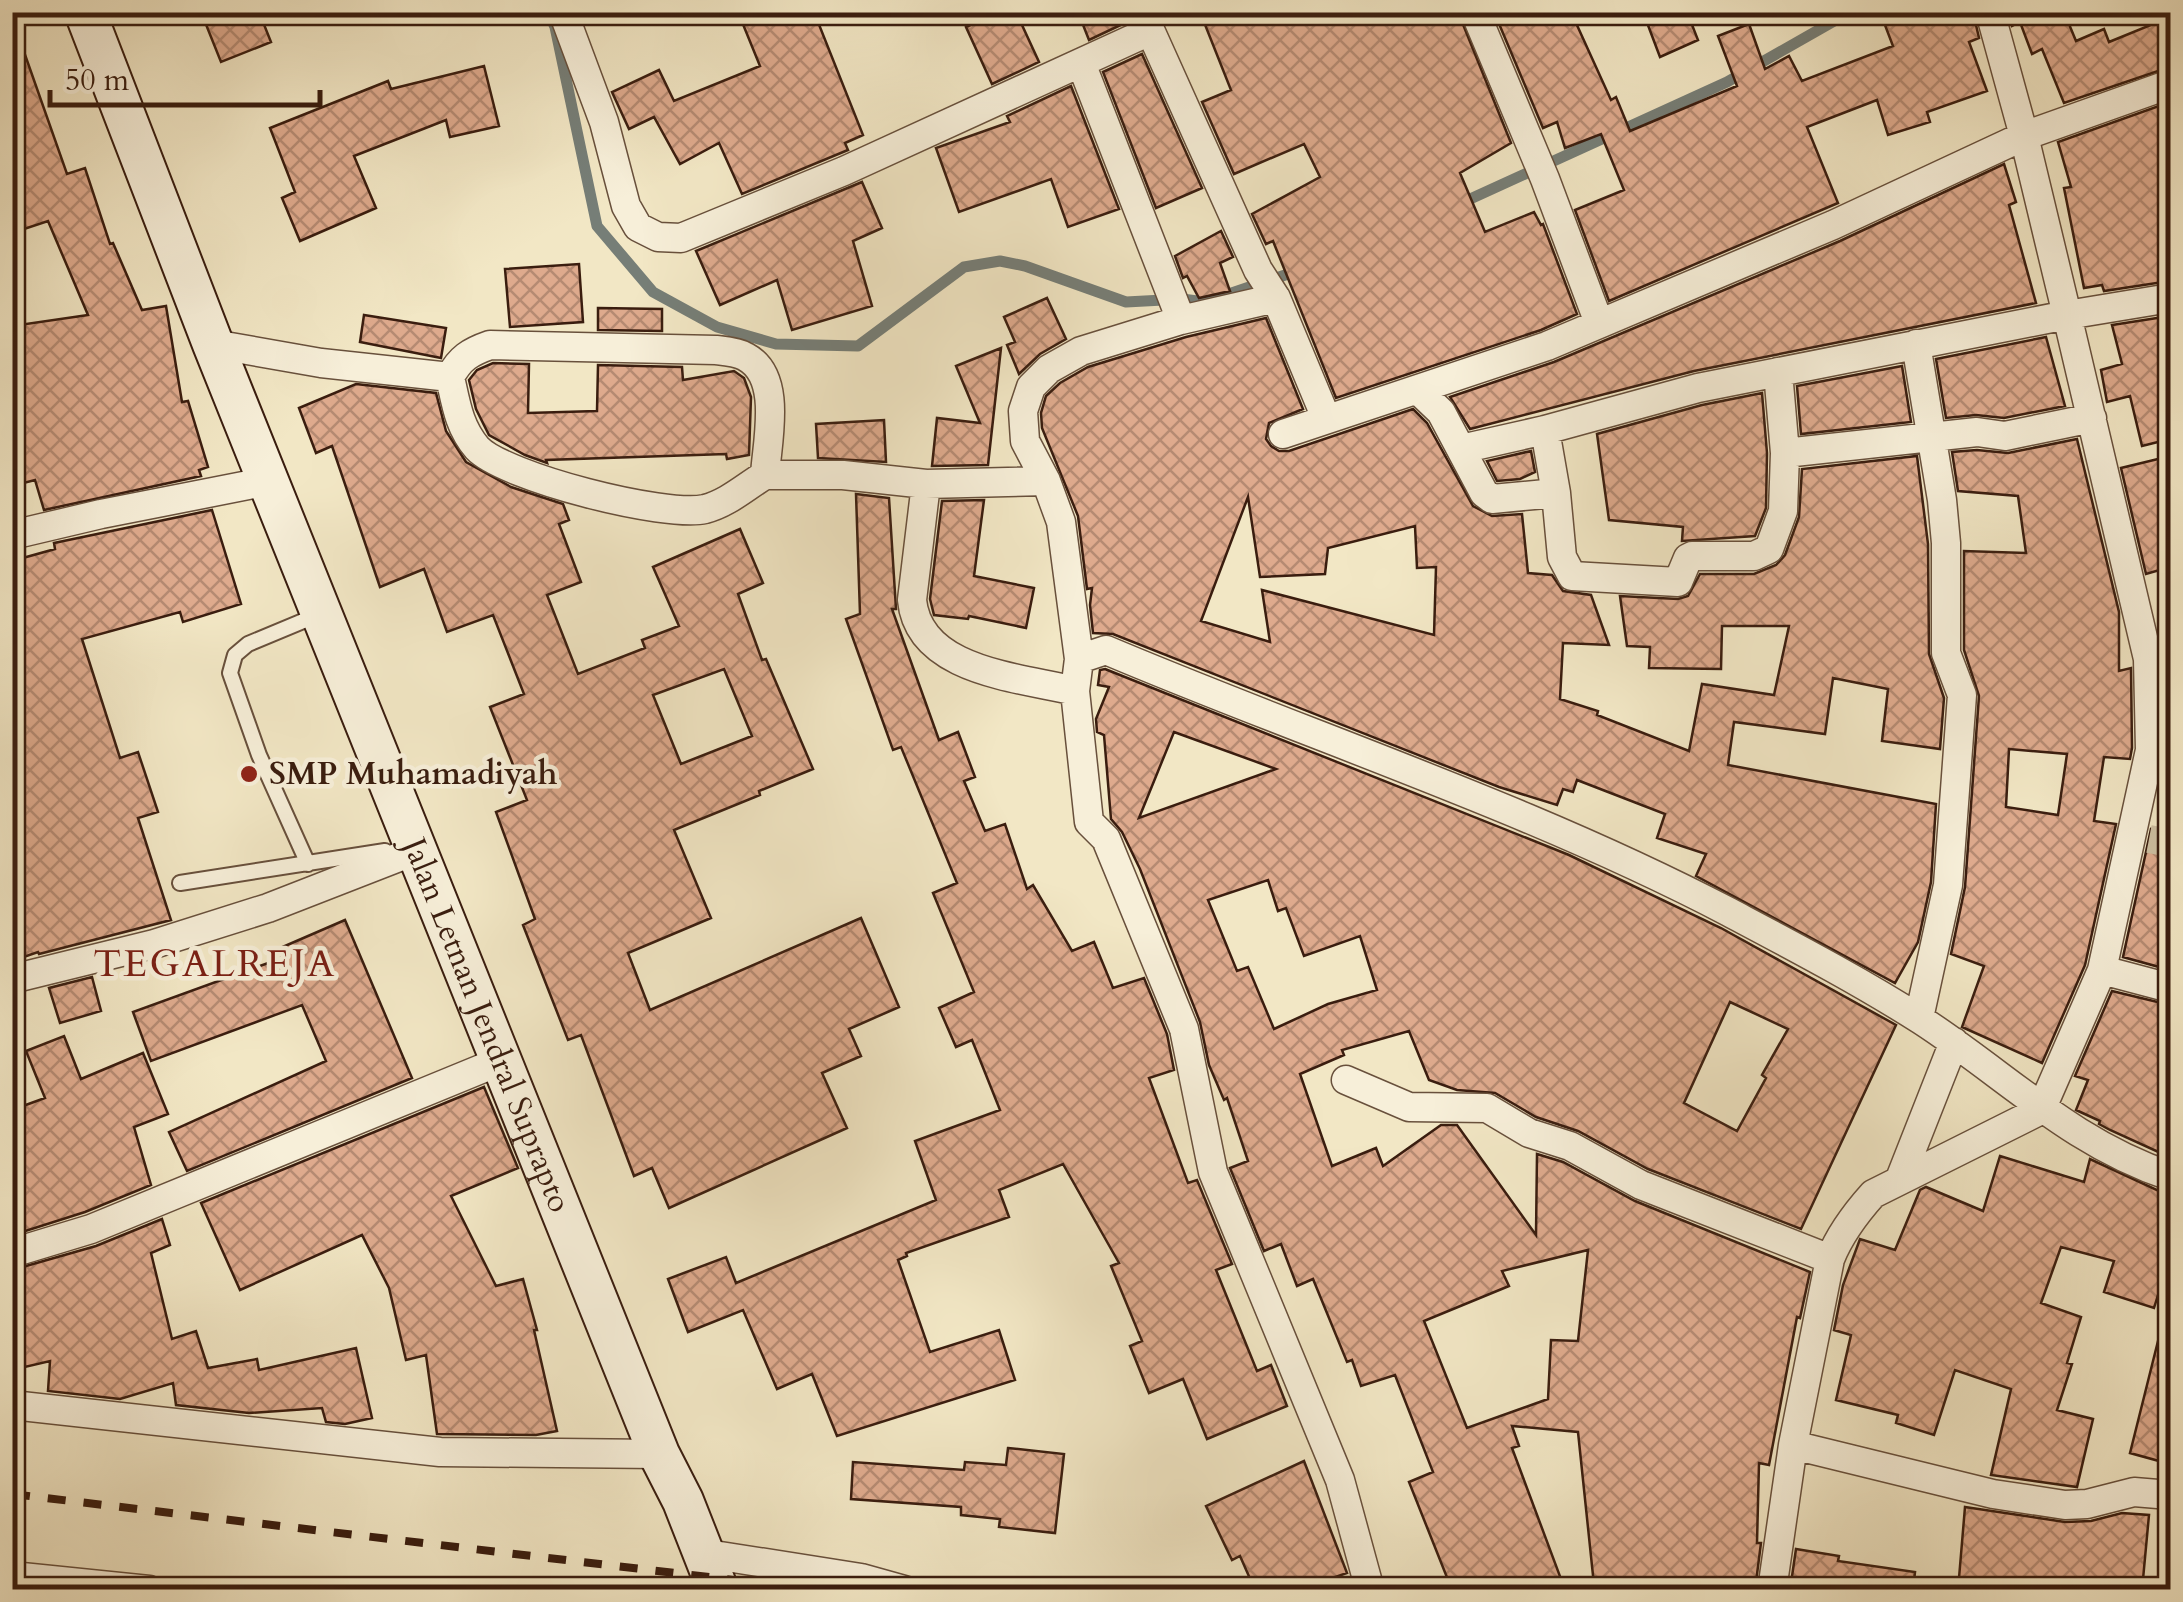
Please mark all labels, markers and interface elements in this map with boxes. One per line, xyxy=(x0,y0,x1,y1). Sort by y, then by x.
scale bar xyxy=(50,45,320,107)
text: 50 m xyxy=(65,60,130,101)
place label: SMP Muhamadiyah xyxy=(269,752,558,796)
marker: SMP Muhamadiyah xyxy=(238,763,260,785)
street label: Jalan Letnan Jendral Suprapto xyxy=(390,828,582,1219)
district label: TEGALREJA xyxy=(93,938,337,990)

